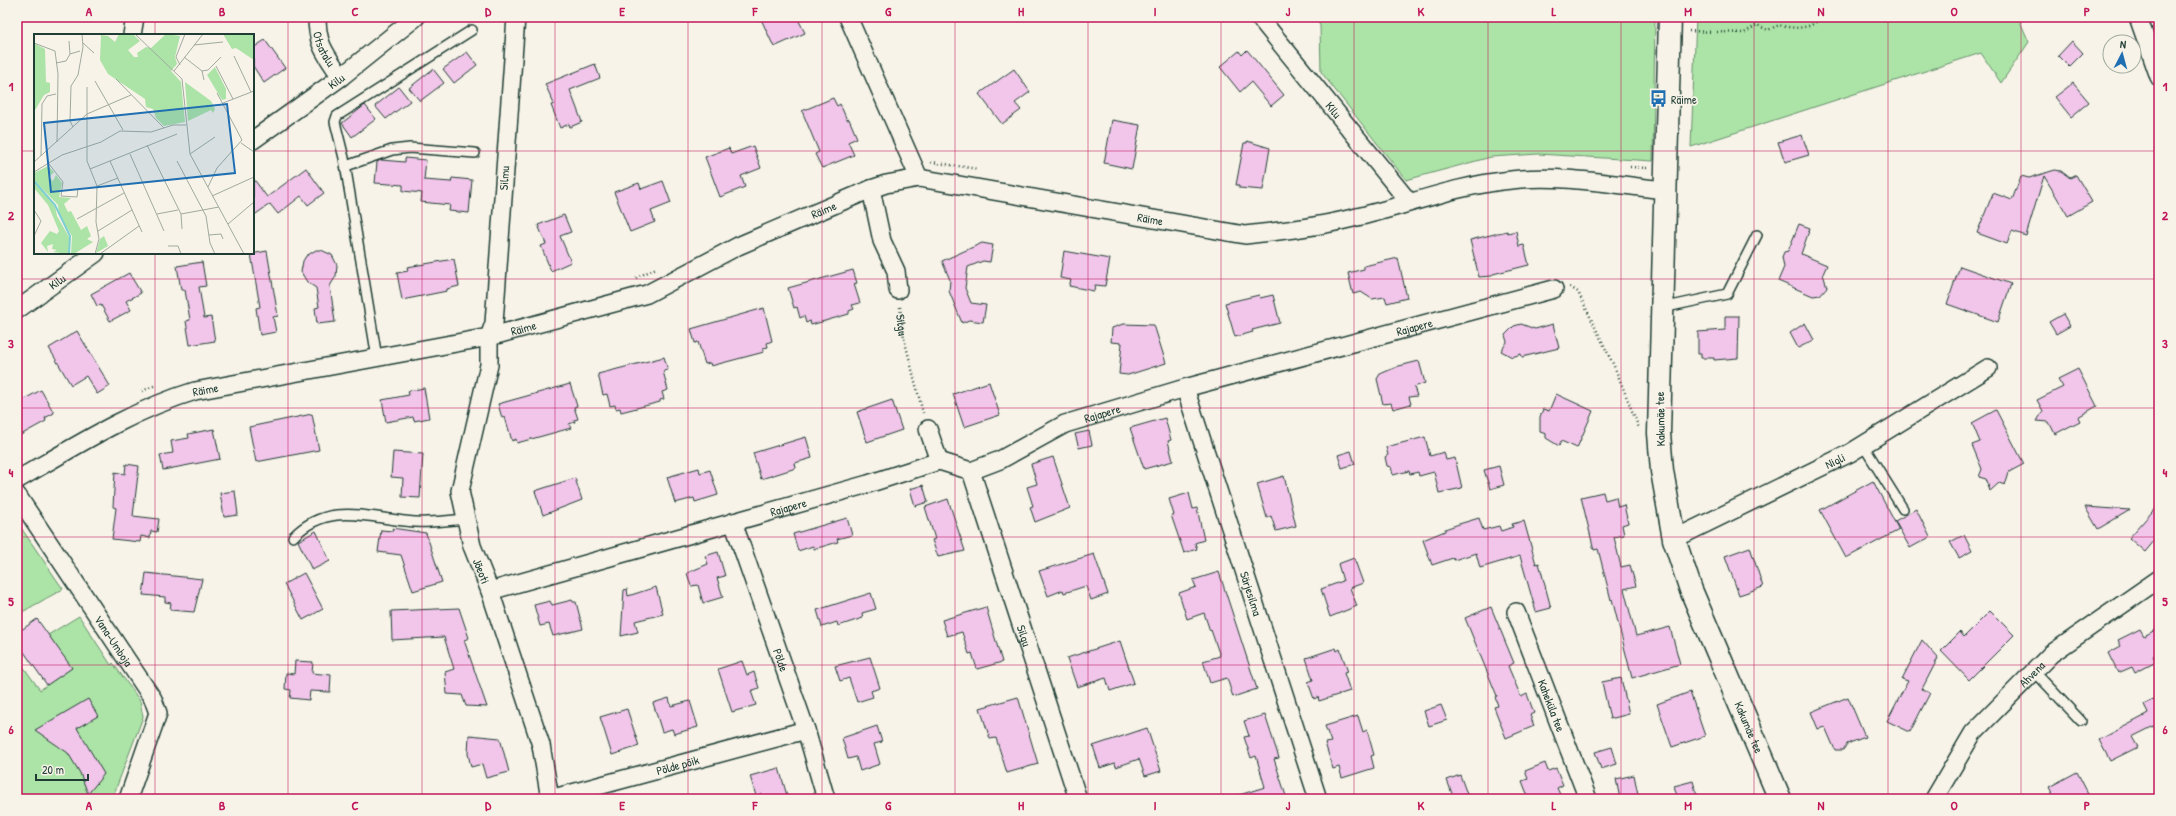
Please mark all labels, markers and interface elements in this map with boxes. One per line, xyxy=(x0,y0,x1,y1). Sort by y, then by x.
text: A xyxy=(86,2,93,20)
text: B xyxy=(219,2,226,20)
text: C xyxy=(351,2,359,20)
text: D xyxy=(485,2,492,20)
text: E xyxy=(619,2,625,20)
text: F xyxy=(752,2,759,20)
text: G xyxy=(885,2,892,20)
text: H xyxy=(1018,2,1024,20)
text: I xyxy=(1153,2,1157,20)
text: J xyxy=(1286,2,1291,20)
text: K xyxy=(1418,2,1425,20)
text: L xyxy=(1552,2,1557,20)
text: M xyxy=(1684,2,1692,20)
text: N xyxy=(1818,2,1825,20)
text: O xyxy=(1950,2,1958,20)
text: P xyxy=(2084,2,2090,20)
street label: Otsatalu xyxy=(310,30,340,70)
inset map xyxy=(34,34,254,254)
north arrow xyxy=(2102,34,2142,74)
text: N xyxy=(2119,37,2127,51)
street label: Kilu xyxy=(324,69,348,92)
text: 1 xyxy=(9,77,14,95)
text: 1 xyxy=(2163,77,2168,95)
bus stop icon: Räime xyxy=(1648,89,1668,109)
place label: Räime xyxy=(1671,91,1697,108)
street label: Kilu xyxy=(1322,97,1346,122)
street label: Silmu xyxy=(495,165,513,191)
street label: Räime xyxy=(808,196,839,222)
text: 2 xyxy=(8,206,15,224)
text: 2 xyxy=(2162,206,2169,224)
street label: Räime xyxy=(1136,208,1165,229)
street label: Kilu xyxy=(45,269,69,293)
street label: Silgu xyxy=(892,313,912,337)
street label: Rajapere xyxy=(1394,313,1435,339)
street label: Räime xyxy=(509,316,538,339)
text: 3 xyxy=(8,334,14,352)
text: 3 xyxy=(2162,334,2168,352)
street label: Räime xyxy=(191,378,220,400)
street label: Kakumäe tee xyxy=(1651,391,1669,447)
street label: Rajapere xyxy=(1082,399,1122,426)
street label: Nigli xyxy=(1822,448,1848,473)
text: 4 xyxy=(9,463,14,481)
text: 4 xyxy=(2163,463,2168,481)
street label: Rajapere xyxy=(768,493,809,520)
street label: Jõeoti xyxy=(469,556,495,586)
street label: Särjesilma xyxy=(1236,569,1267,618)
text: 5 xyxy=(8,592,14,610)
text: 5 xyxy=(2162,592,2168,610)
street label: Vana-Umboja xyxy=(91,612,138,670)
street label: Silgu xyxy=(1013,623,1036,649)
street label: Põlde xyxy=(769,646,793,674)
street label: Ahvena xyxy=(2015,657,2049,691)
street label: Kaheküla tee xyxy=(1534,677,1570,734)
street label: Kakumäe tee xyxy=(1731,698,1768,756)
text: 6 xyxy=(8,720,14,738)
text: 6 xyxy=(2162,720,2168,738)
street label: Põlde põik xyxy=(654,751,701,779)
scale bar xyxy=(36,756,88,782)
text: 20 m xyxy=(42,761,64,778)
text: A xyxy=(86,796,93,814)
text: B xyxy=(219,796,226,814)
text: C xyxy=(351,796,359,814)
text: D xyxy=(485,796,492,814)
text: E xyxy=(619,796,625,814)
text: F xyxy=(752,796,759,814)
text: G xyxy=(885,796,892,814)
text: H xyxy=(1018,796,1024,814)
text: I xyxy=(1153,796,1157,814)
text: J xyxy=(1286,796,1291,814)
text: K xyxy=(1418,796,1425,814)
text: L xyxy=(1552,796,1557,814)
text: M xyxy=(1684,796,1692,814)
text: N xyxy=(1818,796,1825,814)
text: O xyxy=(1950,796,1958,814)
text: P xyxy=(2084,796,2090,814)

